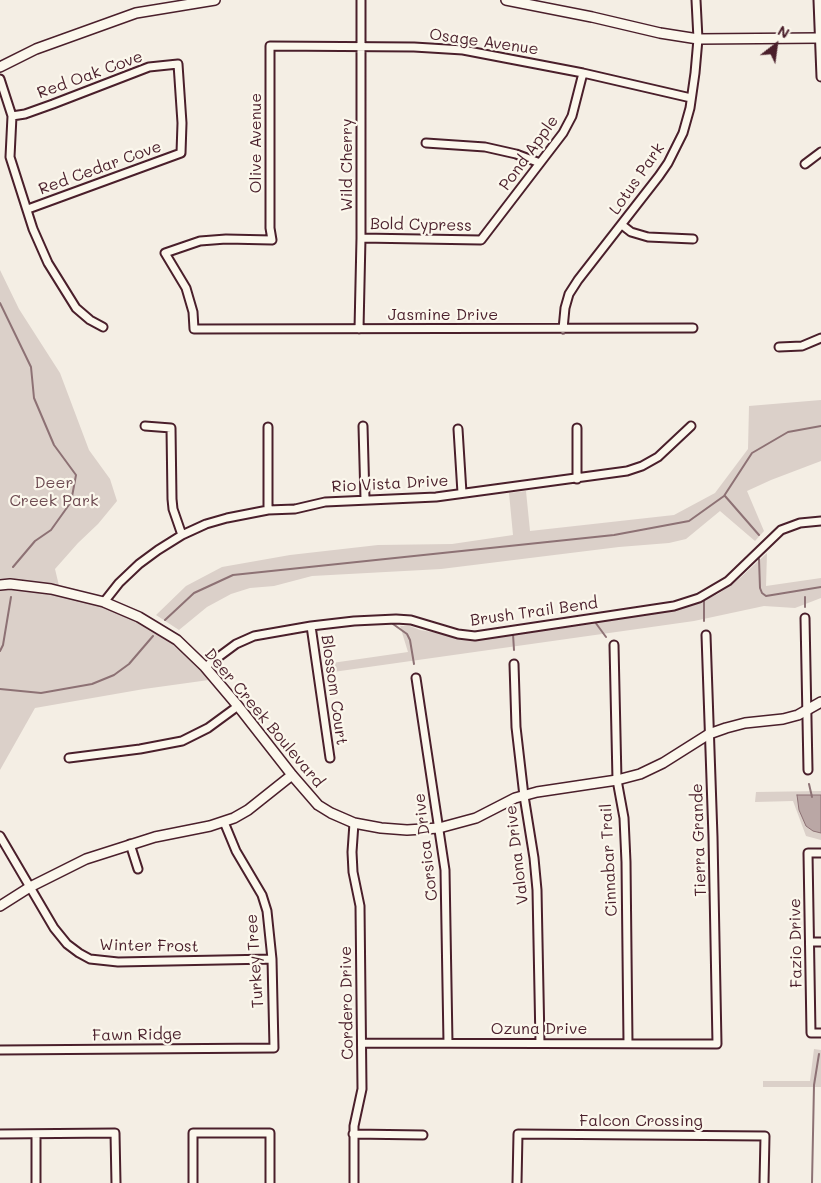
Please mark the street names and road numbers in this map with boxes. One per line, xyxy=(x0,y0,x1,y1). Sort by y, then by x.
street label: Osage Avenue xyxy=(428,25,540,59)
street label: Red Oak Cove xyxy=(35,47,145,103)
street label: Olive Avenue xyxy=(246,93,266,193)
street label: Pond Apple xyxy=(495,112,563,194)
street label: Wild Cherry xyxy=(337,119,357,211)
street label: Red Cedar Cove xyxy=(36,137,164,199)
street label: Lotus Park xyxy=(605,140,669,218)
street label: Bold Cypress xyxy=(370,215,472,235)
street label: Jasmine Drive xyxy=(388,305,498,325)
street label: Rio Vista Drive xyxy=(331,471,449,497)
street label: Brush Trail Bend xyxy=(469,594,599,630)
street label: Blossom Court xyxy=(317,634,351,746)
street label: Deer Creek Boulevard xyxy=(200,645,328,791)
street label: Tierra Grande xyxy=(687,783,711,897)
street label: Corsica Drive xyxy=(410,792,442,902)
street label: Cinnabar Trail xyxy=(596,803,622,917)
street label: Valona Drive xyxy=(501,804,533,906)
street label: Fazio Drive xyxy=(786,898,806,988)
street label: Turkey Tree xyxy=(242,913,268,1009)
street label: Winter Frost xyxy=(99,936,199,956)
street label: Cordero Drive xyxy=(336,946,358,1060)
street label: Ozuna Drive xyxy=(491,1019,587,1039)
street label: Fawn Ridge xyxy=(92,1025,182,1045)
street label: Falcon Crossing xyxy=(579,1111,703,1131)

